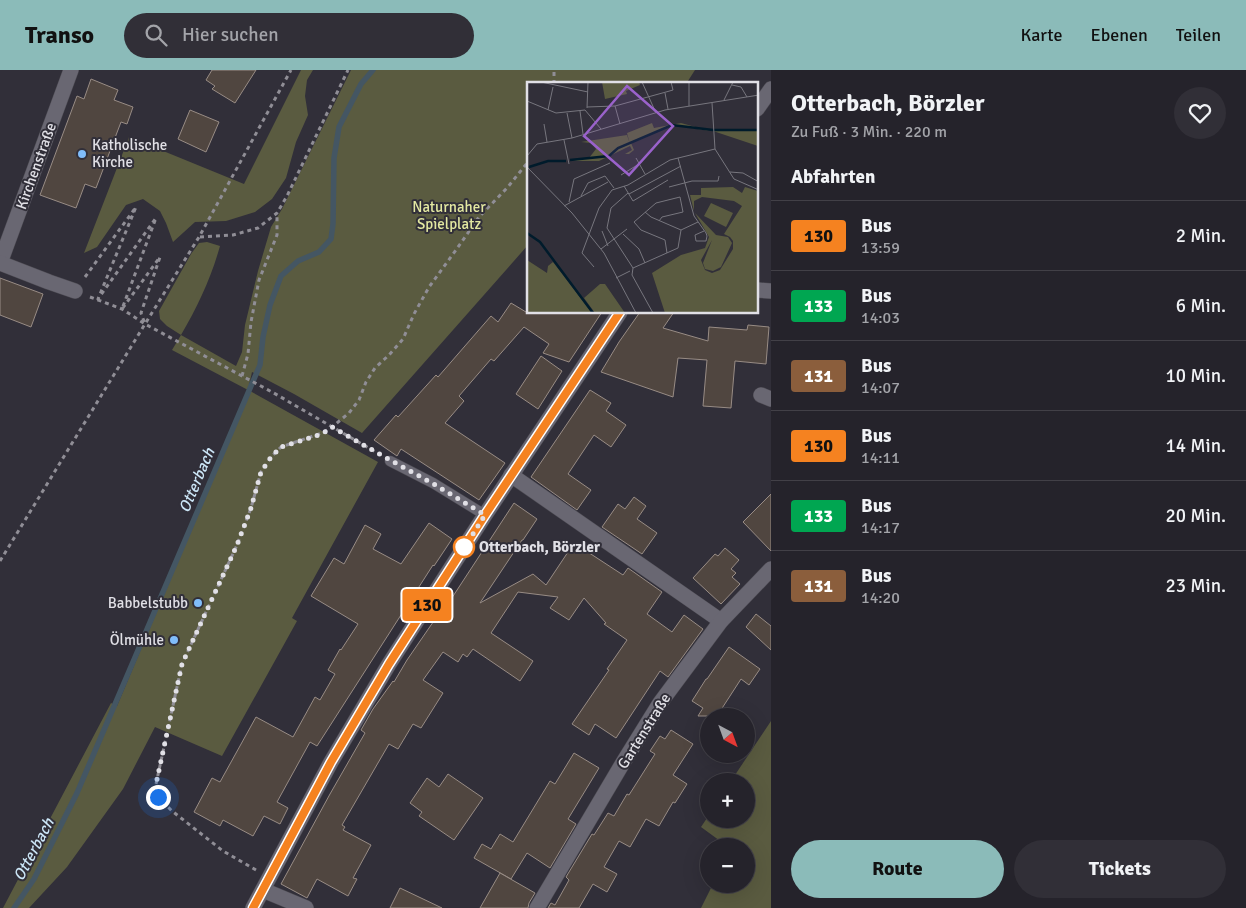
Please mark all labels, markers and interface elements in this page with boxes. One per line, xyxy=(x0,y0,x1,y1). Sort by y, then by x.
search box xyxy=(124,13,474,58)
text: Transo xyxy=(25,20,94,50)
icon: search xyxy=(142,21,170,49)
text: Hier suchen xyxy=(182,23,279,47)
text: Karte xyxy=(1020,24,1062,46)
text: Ebenen xyxy=(1090,24,1148,46)
text: Teilen xyxy=(1176,24,1221,46)
inset map xyxy=(527,82,758,314)
button: heart xyxy=(1174,87,1226,139)
text: Otterbach, Börzler xyxy=(791,88,985,118)
street label: Kirchenstraße xyxy=(12,120,60,212)
text: Zu Fuß · 3 Min. · 220 m xyxy=(791,122,947,142)
place label: Katholische Kirche xyxy=(92,136,167,171)
marker: Katholische Kirche xyxy=(76,148,88,160)
text: Abfahrten xyxy=(791,165,875,189)
park label: Naturnaher Spielplatz xyxy=(412,198,486,233)
text: Bus xyxy=(861,214,892,238)
text: 2 Min. xyxy=(1176,224,1226,248)
text: 130 xyxy=(804,225,833,247)
text: 13:59 xyxy=(861,238,900,258)
text: Bus xyxy=(861,284,892,308)
text: 6 Min. xyxy=(1176,294,1226,318)
text: 133 xyxy=(804,295,833,317)
text: 14:03 xyxy=(861,308,900,328)
text: Bus xyxy=(861,354,892,378)
text: 10 Min. xyxy=(1165,364,1226,388)
text: 131 xyxy=(804,365,833,387)
text: 14:07 xyxy=(861,378,900,398)
text: Bus xyxy=(861,424,892,448)
text: 14 Min. xyxy=(1165,434,1226,458)
text: 130 xyxy=(804,435,833,457)
water label: Otterbach xyxy=(174,444,220,516)
text: 14:11 xyxy=(861,448,900,468)
text: Bus xyxy=(861,494,892,518)
text: 20 Min. xyxy=(1165,504,1226,528)
text: 133 xyxy=(804,505,833,527)
text: 14:17 xyxy=(861,518,900,538)
marker: Otterbach, Börzler xyxy=(453,536,475,558)
place label: Otterbach, Börzler xyxy=(479,538,600,556)
text: Bus xyxy=(861,564,892,588)
text: 23 Min. xyxy=(1165,574,1226,598)
text: 131 xyxy=(804,575,833,597)
text: 14:20 xyxy=(861,588,900,608)
line badge: 130 xyxy=(398,589,456,621)
place label: Babbelstubb xyxy=(108,594,188,612)
text: 130 xyxy=(412,594,442,616)
marker: Babbelstubb xyxy=(192,597,204,609)
place label: Ölmühle xyxy=(110,631,164,649)
marker: Ölmühle xyxy=(168,634,180,646)
street label: Gartenstraße xyxy=(614,690,674,772)
north arrow xyxy=(700,708,755,762)
map controls xyxy=(700,708,755,893)
button: + xyxy=(700,773,755,828)
your location xyxy=(146,785,171,810)
water label: Otterbach xyxy=(9,814,59,884)
button: − xyxy=(700,838,755,893)
button: Route xyxy=(791,840,1004,898)
button: Tickets xyxy=(1014,840,1226,898)

